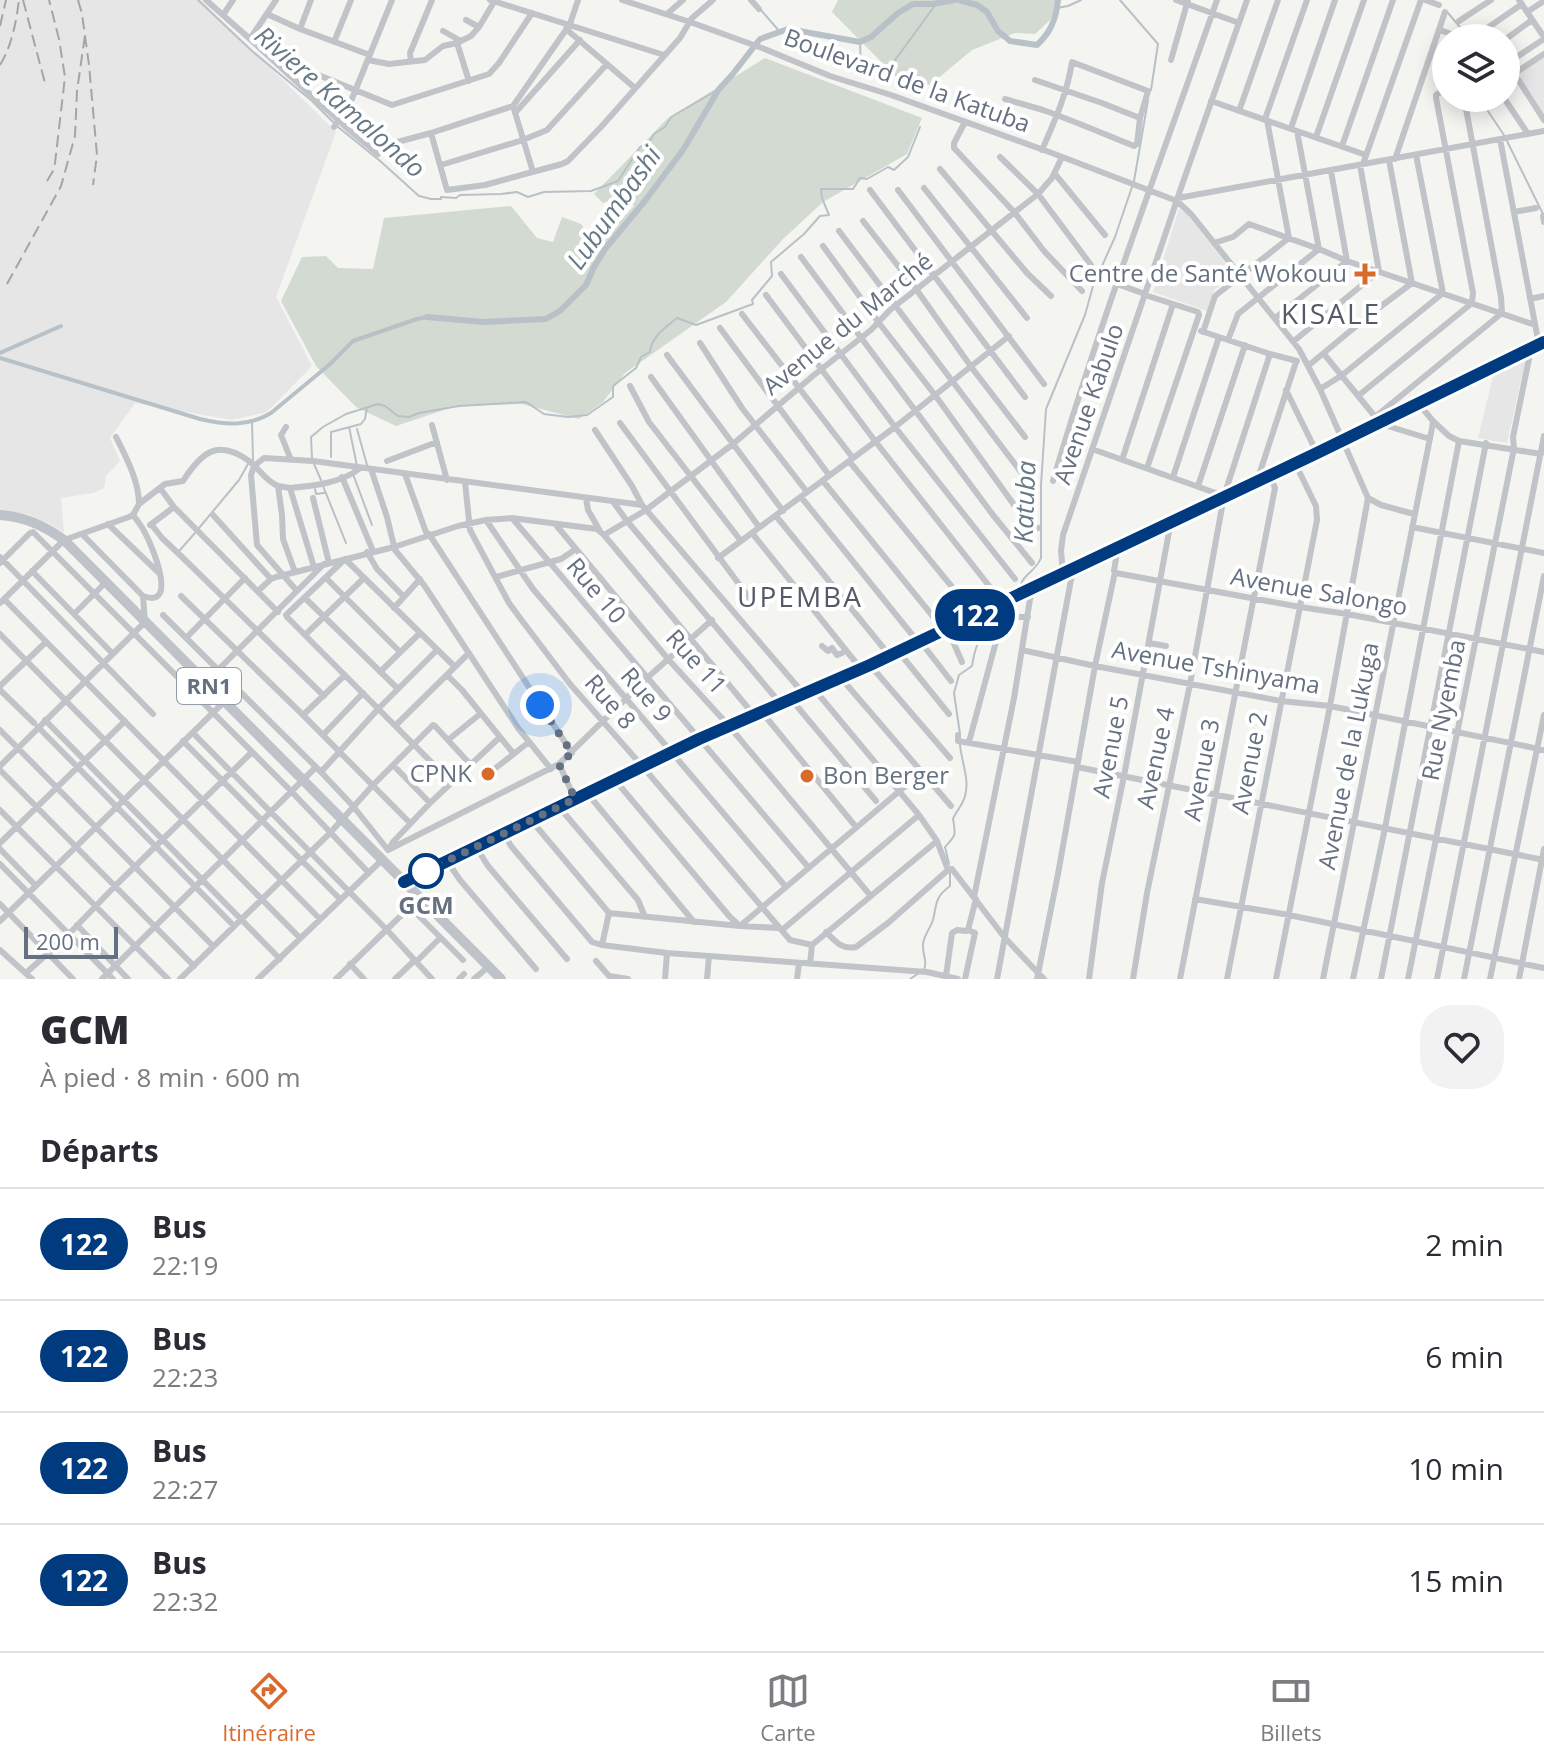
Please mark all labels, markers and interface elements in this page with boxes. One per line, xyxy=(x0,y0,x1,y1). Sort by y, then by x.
water label: Riviere Kamalondo xyxy=(248,17,434,185)
street label: Boulevard de la Katuba xyxy=(780,20,1035,139)
map controls xyxy=(1432,24,1520,112)
button: layers xyxy=(1432,24,1520,112)
water label: Lubumbashi xyxy=(558,138,669,276)
street label: Avenue du Marché xyxy=(755,244,939,402)
place label: Centre de Santé Wokouu xyxy=(1069,256,1347,289)
marker: Centre de Santé Wokouu xyxy=(1354,263,1376,285)
district label: KISALE xyxy=(1281,294,1381,332)
street label: Avenue Kabulo xyxy=(1045,319,1130,488)
water label: Katuba xyxy=(1005,460,1043,544)
street label: Rue 10 xyxy=(560,550,634,630)
street label: Avenue Salongo xyxy=(1228,559,1410,622)
district label: UPEMBA xyxy=(737,577,863,615)
line badge: 122 xyxy=(929,589,1021,641)
text: 122 xyxy=(951,596,999,634)
street label: Rue 11 xyxy=(659,621,735,701)
street label: Avenue Tshinyama xyxy=(1110,632,1323,701)
street label: Rue Nyemba xyxy=(1413,636,1472,783)
street label: Avenue de la Lukuga xyxy=(1309,639,1386,872)
street label: Rue 9 xyxy=(614,659,680,729)
street label: Rue 8 xyxy=(578,666,644,736)
road number: RN1 xyxy=(177,668,241,704)
your location xyxy=(520,685,560,725)
street label: Avenue 5 xyxy=(1083,693,1136,801)
street label: Avenue 4 xyxy=(1128,703,1181,812)
street label: Avenue 2 xyxy=(1222,709,1275,817)
street label: Avenue 3 xyxy=(1174,716,1227,824)
place label: CPNK xyxy=(410,756,472,789)
place label: Bon Berger xyxy=(823,758,949,791)
marker: CPNK xyxy=(479,765,497,783)
marker: Bon Berger xyxy=(798,767,816,785)
marker: GCM xyxy=(409,854,443,888)
place label: GCM xyxy=(398,888,454,921)
scale bar xyxy=(24,923,118,959)
text: 200 m xyxy=(36,926,100,956)
text: GCM xyxy=(40,1003,130,1055)
button: heart xyxy=(1420,1005,1504,1089)
text: À pied · 8 min · 600 m xyxy=(40,1059,300,1095)
text: Départs xyxy=(40,1130,159,1171)
text: Bus xyxy=(152,1206,207,1247)
text: 2 min xyxy=(1425,1224,1504,1265)
text: 122 xyxy=(60,1225,108,1263)
text: 22:19 xyxy=(152,1247,218,1283)
text: Bus xyxy=(152,1318,207,1359)
text: 6 min xyxy=(1425,1336,1504,1377)
text: 122 xyxy=(60,1337,108,1375)
text: 22:23 xyxy=(152,1359,218,1395)
text: Bus xyxy=(152,1430,207,1471)
text: 10 min xyxy=(1408,1448,1504,1489)
text: 122 xyxy=(60,1449,108,1487)
text: 22:27 xyxy=(152,1471,218,1507)
text: Bus xyxy=(152,1542,207,1583)
text: 15 min xyxy=(1408,1560,1504,1601)
text: 122 xyxy=(60,1561,108,1599)
text: 22:32 xyxy=(152,1583,218,1619)
tab: Itinéraire xyxy=(222,1669,316,1747)
tab: Carte xyxy=(760,1669,816,1747)
tab: Billets xyxy=(1260,1669,1322,1747)

